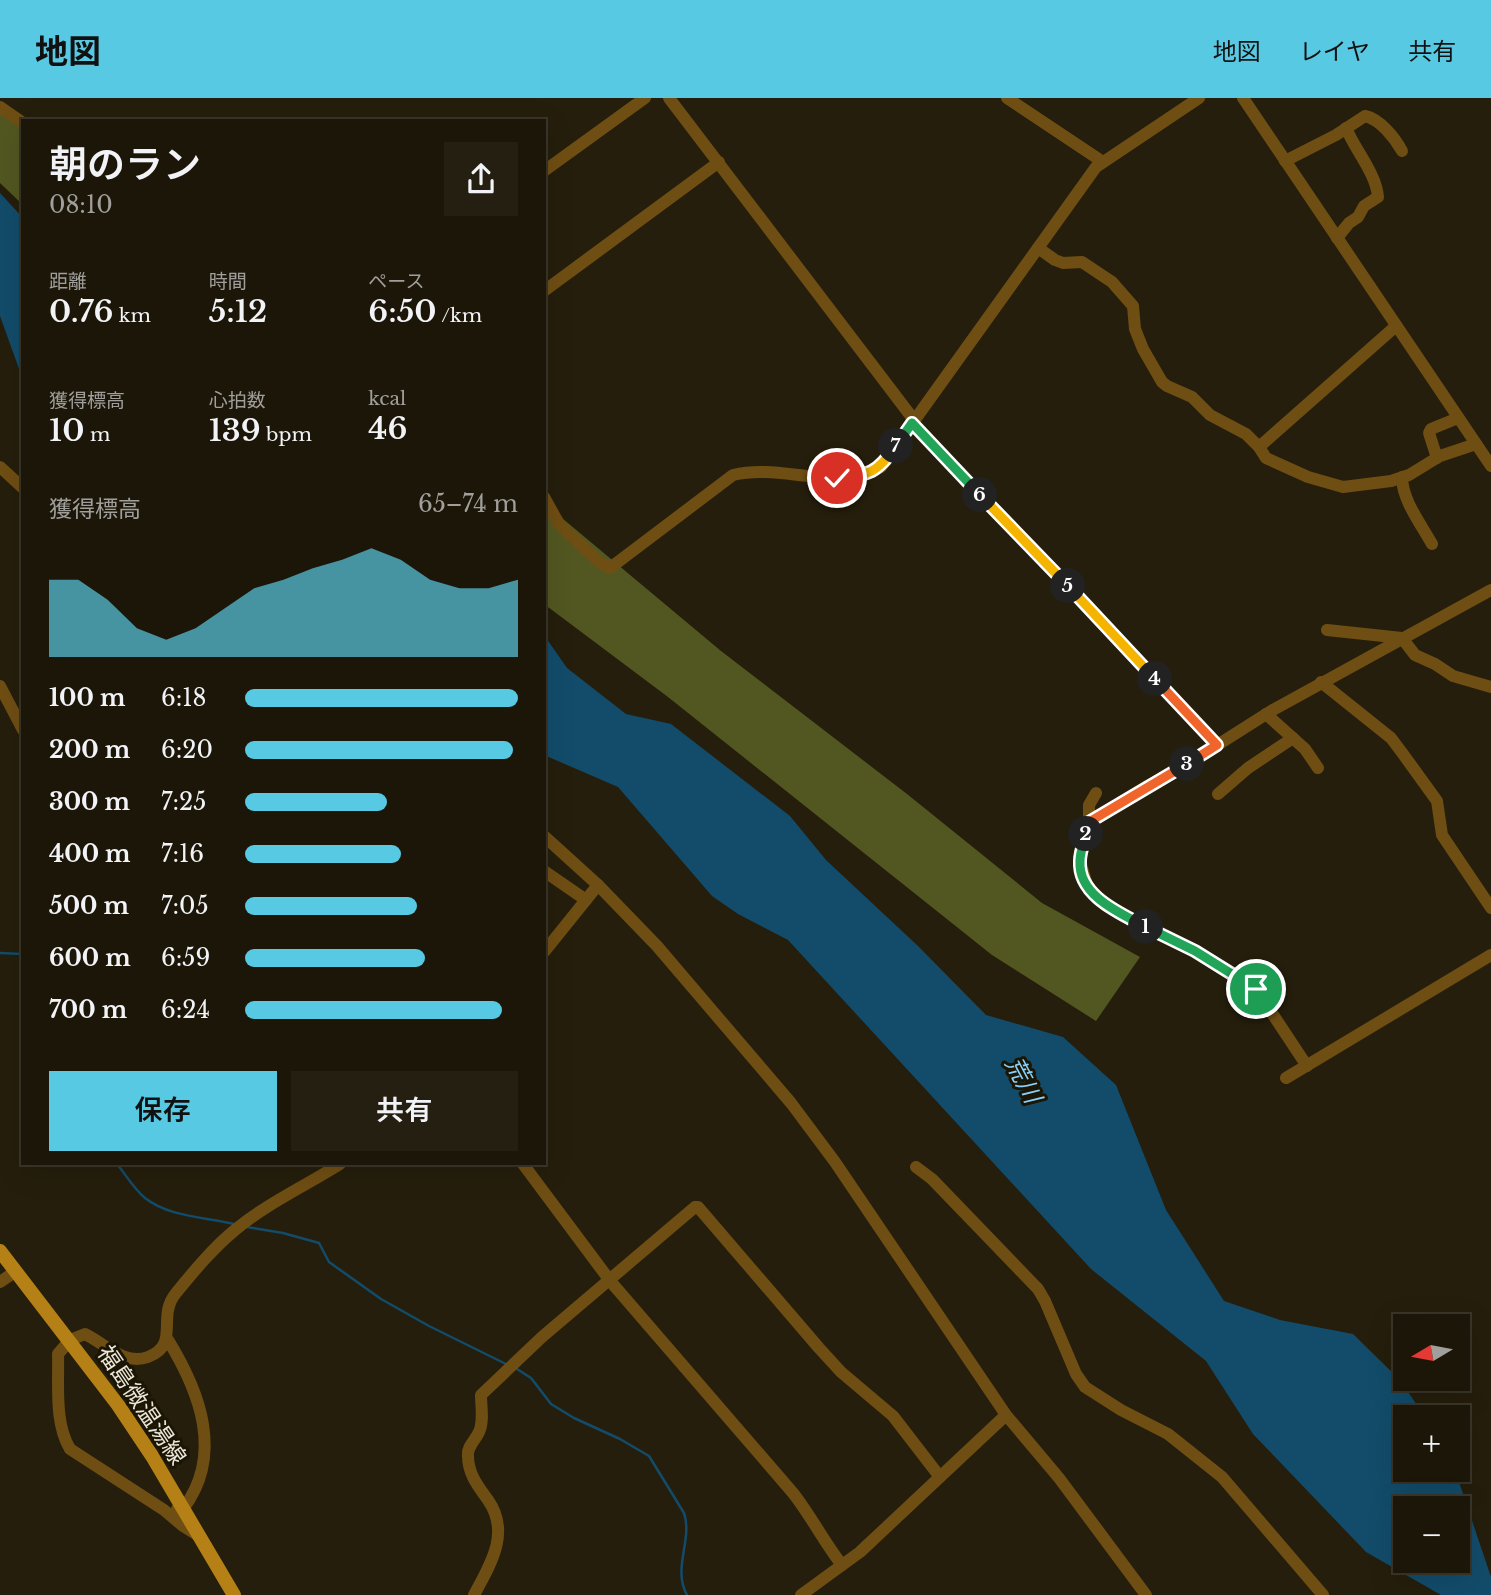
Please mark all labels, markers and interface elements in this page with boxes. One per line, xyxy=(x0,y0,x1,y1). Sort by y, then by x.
text: 地図 xyxy=(35,31,101,72)
text: 地図 xyxy=(1213,37,1261,66)
text: レイヤ xyxy=(1299,37,1370,66)
text: 共有 xyxy=(1408,37,1456,66)
text: 朝のラン xyxy=(49,141,201,188)
button: share xyxy=(444,142,518,216)
text: 08:10 xyxy=(49,191,113,219)
text: 距離 xyxy=(49,270,87,293)
text: 時間 xyxy=(209,270,247,293)
text: ペース xyxy=(368,270,424,293)
text: 0.76 xyxy=(49,293,113,330)
text: 5:12 xyxy=(209,293,267,330)
text: 6:50 xyxy=(368,293,437,330)
text: km xyxy=(113,304,151,327)
text: /km xyxy=(437,304,482,327)
text: kcal xyxy=(368,387,406,410)
text: 獲得標高 xyxy=(49,389,125,412)
text: 心拍数 xyxy=(209,389,266,412)
text: 46 xyxy=(368,410,407,447)
text: 10 xyxy=(49,412,84,449)
text: 139 xyxy=(209,412,261,449)
text: m xyxy=(84,423,110,446)
text: bpm xyxy=(261,423,312,446)
pin: 7 xyxy=(878,428,914,464)
text: 7 xyxy=(891,434,900,457)
pin xyxy=(807,448,867,508)
icon: check xyxy=(818,459,856,497)
pin: 6 xyxy=(962,478,998,512)
text: 6 xyxy=(973,483,986,506)
text: 65–74 m xyxy=(418,490,518,518)
text: 獲得標高 xyxy=(49,495,141,523)
pin: 5 xyxy=(1050,568,1086,603)
text: 5 xyxy=(1062,574,1073,597)
pin: 4 xyxy=(1138,662,1172,696)
text: 4 xyxy=(1148,667,1161,690)
text: 100 m xyxy=(49,684,125,712)
text: 6:18 xyxy=(161,684,207,712)
text: 200 m xyxy=(49,736,130,764)
text: 6:20 xyxy=(161,736,213,764)
pin: 3 xyxy=(1170,746,1204,782)
text: 3 xyxy=(1180,752,1193,775)
text: 300 m xyxy=(49,788,130,816)
text: 7:25 xyxy=(161,788,206,816)
pin: 2 xyxy=(1068,816,1104,852)
text: 2 xyxy=(1079,822,1092,845)
text: 400 m xyxy=(49,840,131,868)
text: 7:16 xyxy=(161,840,204,868)
text: 500 m xyxy=(49,892,129,920)
text: 7:05 xyxy=(161,892,209,920)
pin: 1 xyxy=(1128,910,1164,944)
text: 1 xyxy=(1141,915,1150,938)
text: 600 m xyxy=(49,944,131,972)
text: 6:59 xyxy=(161,944,210,972)
pin xyxy=(1226,959,1286,1019)
icon: arrive xyxy=(1237,970,1275,1008)
text: 700 m xyxy=(49,996,127,1024)
text: 6:24 xyxy=(161,996,210,1024)
water label: 荒川 xyxy=(999,1052,1049,1110)
button: 保存 xyxy=(49,1071,277,1151)
button: 共有 xyxy=(291,1071,518,1151)
north arrow xyxy=(1393,1314,1470,1391)
map controls xyxy=(1393,1314,1470,1573)
street label: 福島微温湯線 xyxy=(92,1340,192,1470)
button: + xyxy=(1393,1405,1470,1482)
button: − xyxy=(1393,1496,1470,1573)

